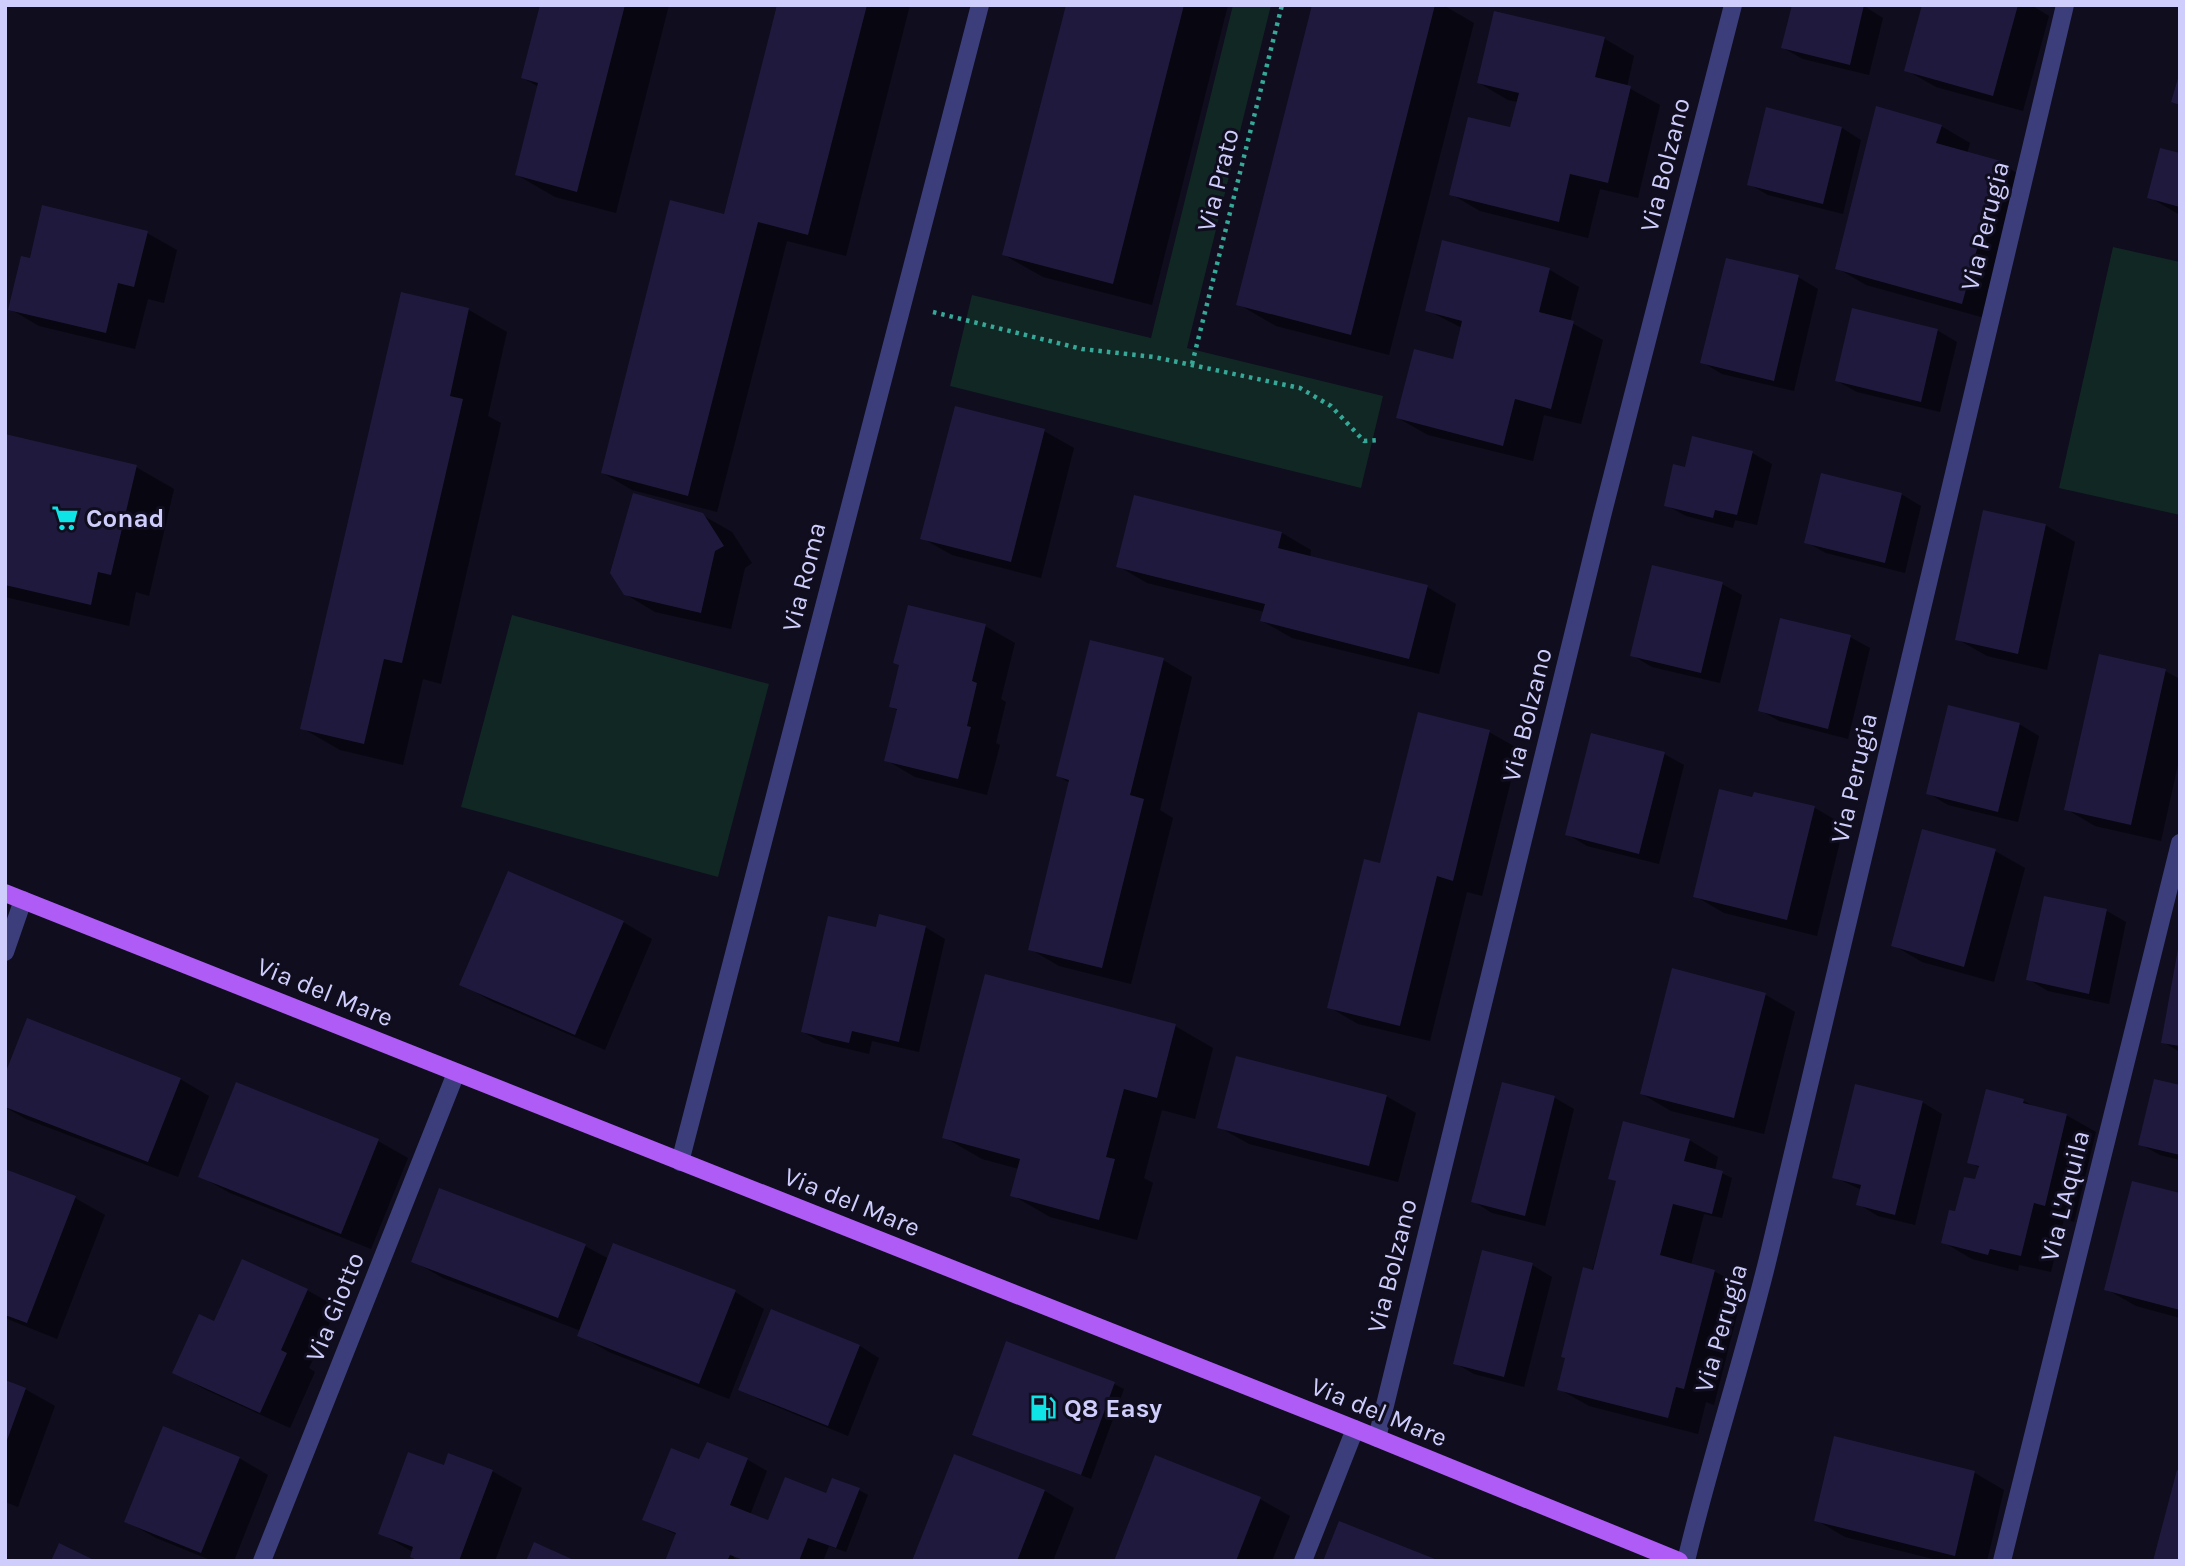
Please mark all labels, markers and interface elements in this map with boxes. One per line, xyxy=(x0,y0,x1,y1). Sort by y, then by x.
street label: Via Bolzano xyxy=(1633,95,1697,235)
street label: Via Prato xyxy=(1190,125,1246,235)
street label: Via Perugia xyxy=(1954,158,2016,294)
supermarket icon: Conad xyxy=(50,503,80,533)
place label: Conad xyxy=(86,503,165,534)
street label: Via Roma xyxy=(775,519,833,635)
street label: Via Bolzano xyxy=(1495,645,1559,785)
street label: Via Perugia xyxy=(1824,710,1884,846)
street label: Via del Mare xyxy=(252,951,398,1033)
street label: Via L'Aquila xyxy=(2034,1127,2096,1265)
street label: Via del Mare xyxy=(779,1161,925,1243)
street label: Via Bolzano xyxy=(1360,1196,1424,1336)
street label: Via Giotto xyxy=(299,1248,371,1366)
street label: Via Perugia xyxy=(1688,1260,1754,1396)
street label: Via del Mare xyxy=(1306,1371,1452,1453)
fuel station icon: Q8 Easy xyxy=(1028,1393,1058,1423)
place label: Q8 Easy xyxy=(1064,1393,1162,1424)

